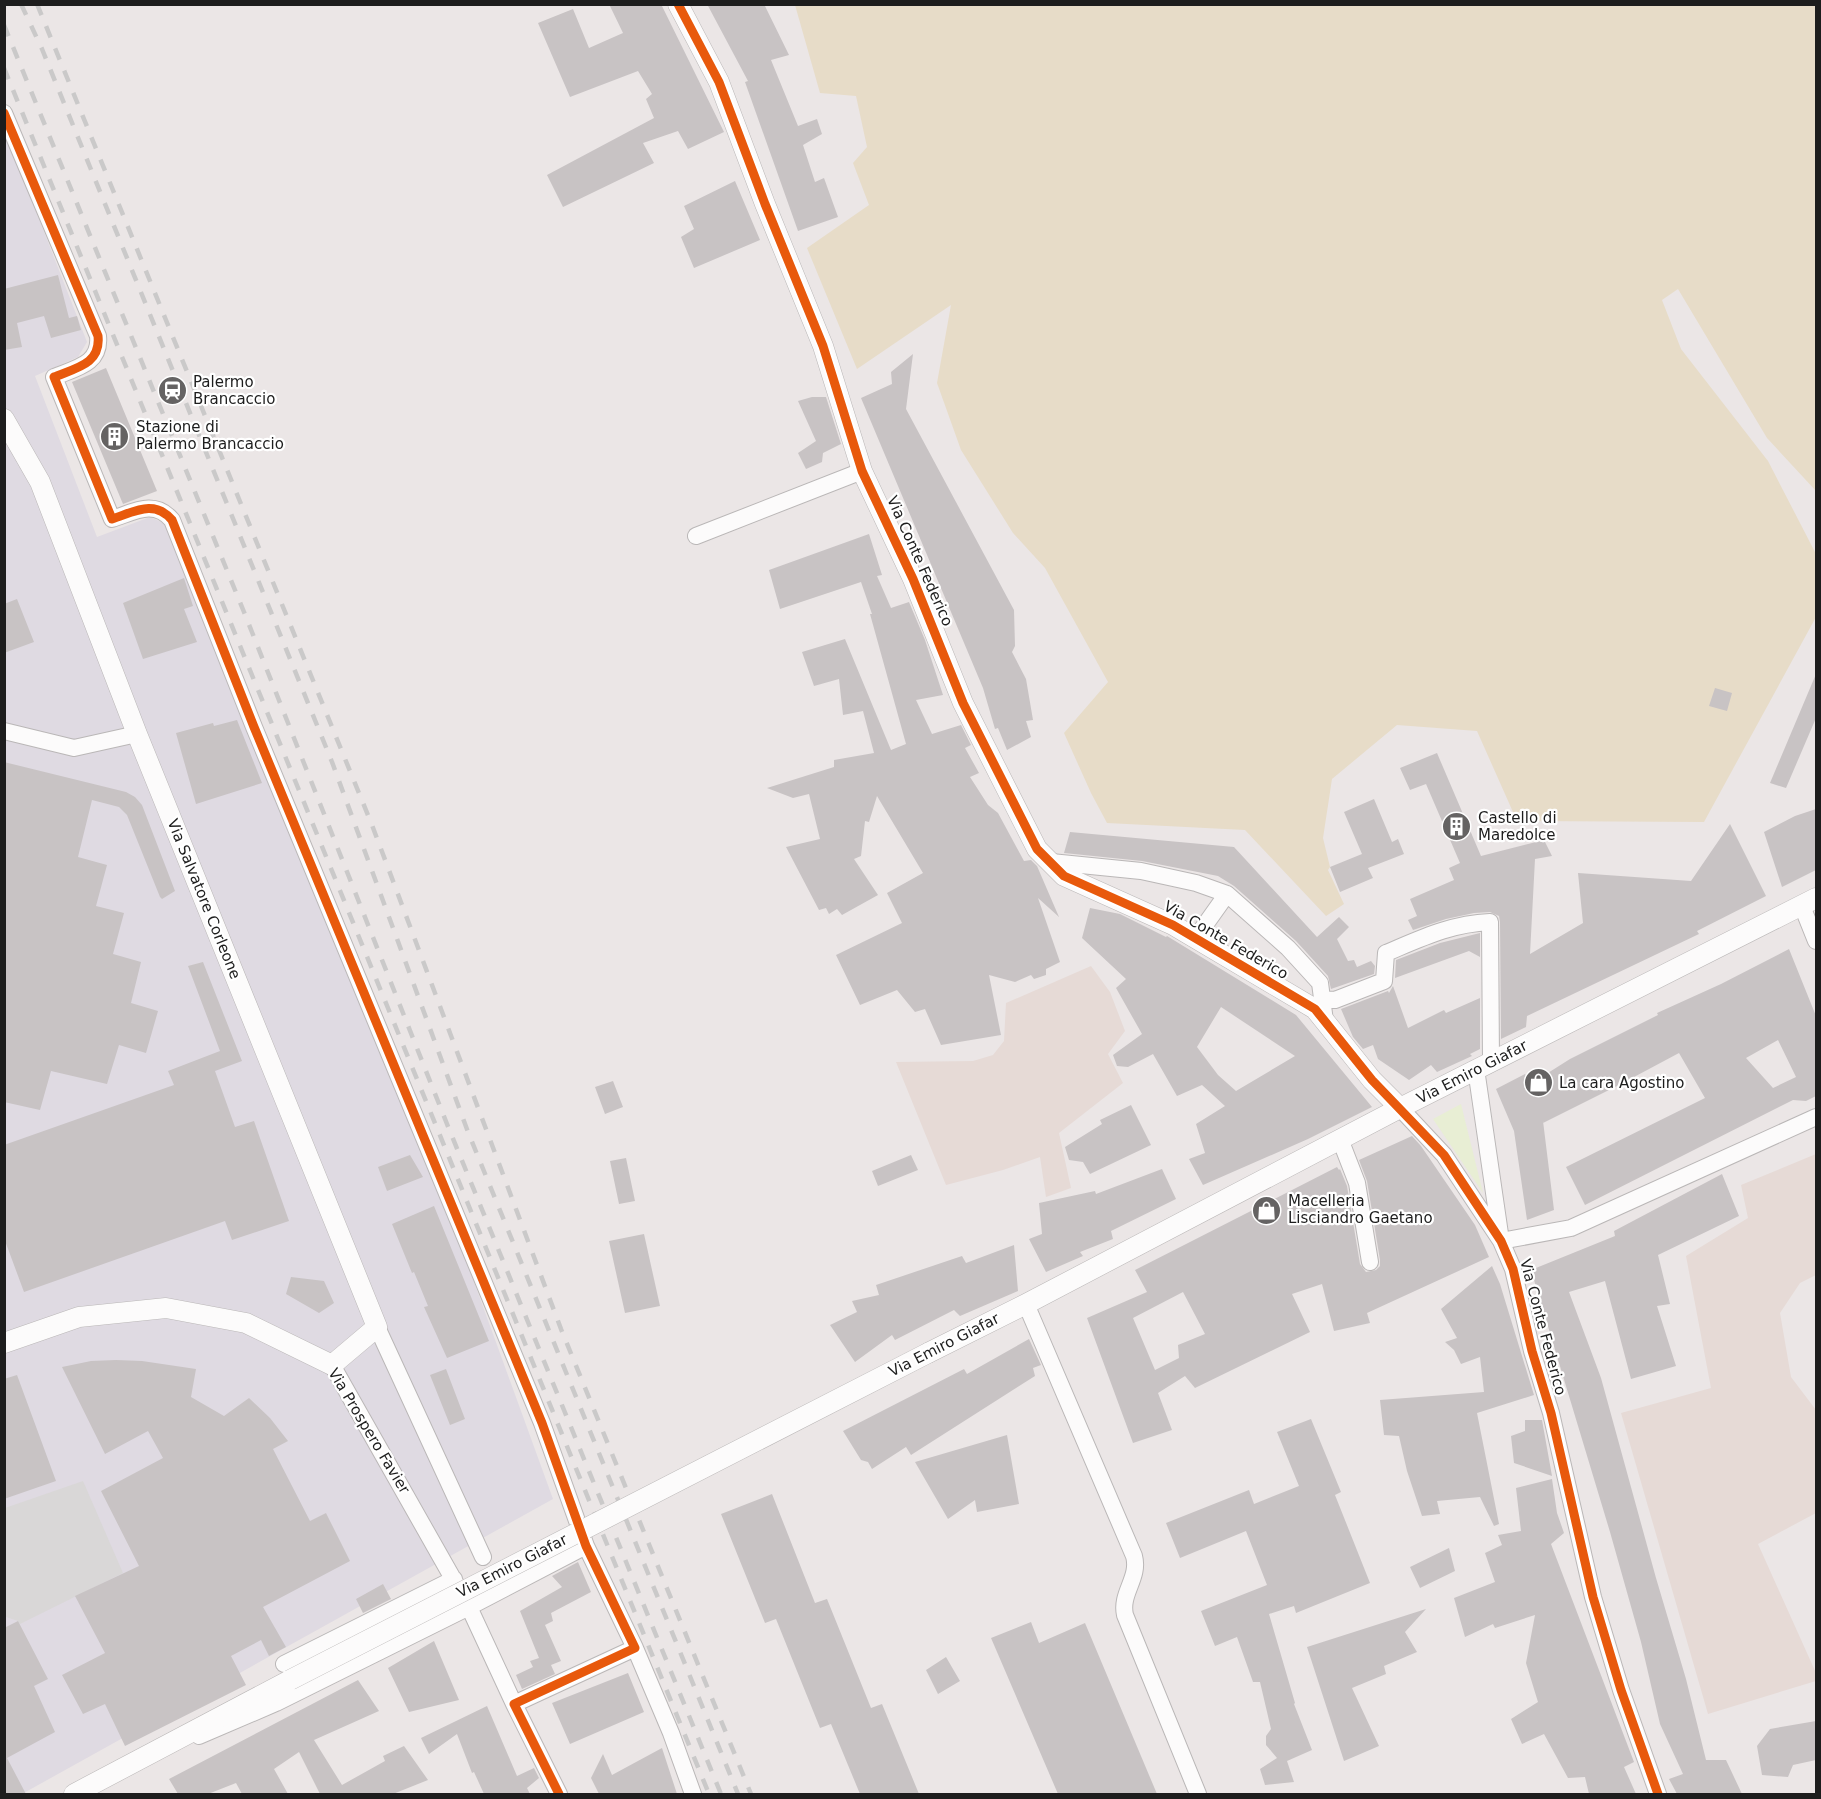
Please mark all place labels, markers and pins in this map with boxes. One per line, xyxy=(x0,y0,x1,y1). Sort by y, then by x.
place label: Palermo Brancaccio xyxy=(193,373,275,408)
station icon: Palermo Brancaccio xyxy=(156,375,188,407)
place label: Stazione di Palermo Brancaccio xyxy=(136,418,284,453)
building icon: Stazione di Palermo Brancaccio xyxy=(99,420,131,452)
place label: Castello di Maredolce xyxy=(1478,809,1557,844)
building icon: Castello di Maredolce xyxy=(1441,811,1473,843)
shop icon: La cara Agostino xyxy=(1522,1067,1554,1099)
place label: La cara Agostino xyxy=(1559,1074,1684,1092)
place label: Macelleria Lisciandro Gaetano xyxy=(1288,1192,1433,1227)
shop icon: Macelleria Lisciandro Gaetano xyxy=(1251,1194,1283,1226)

